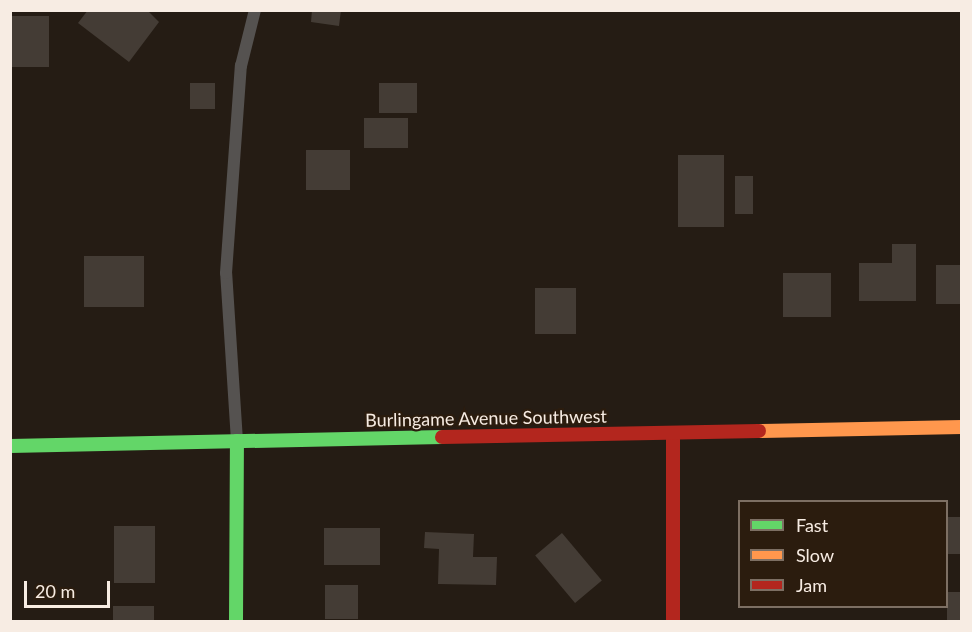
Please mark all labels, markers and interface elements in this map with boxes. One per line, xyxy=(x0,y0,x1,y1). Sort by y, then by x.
street label: Burlingame Avenue Southwest xyxy=(365,405,607,431)
legend xyxy=(738,500,948,608)
text: Fast xyxy=(796,514,828,536)
text: Slow xyxy=(796,544,834,566)
scale bar xyxy=(27,569,112,607)
text: Jam xyxy=(796,574,827,596)
text: 20 m xyxy=(35,580,75,602)

